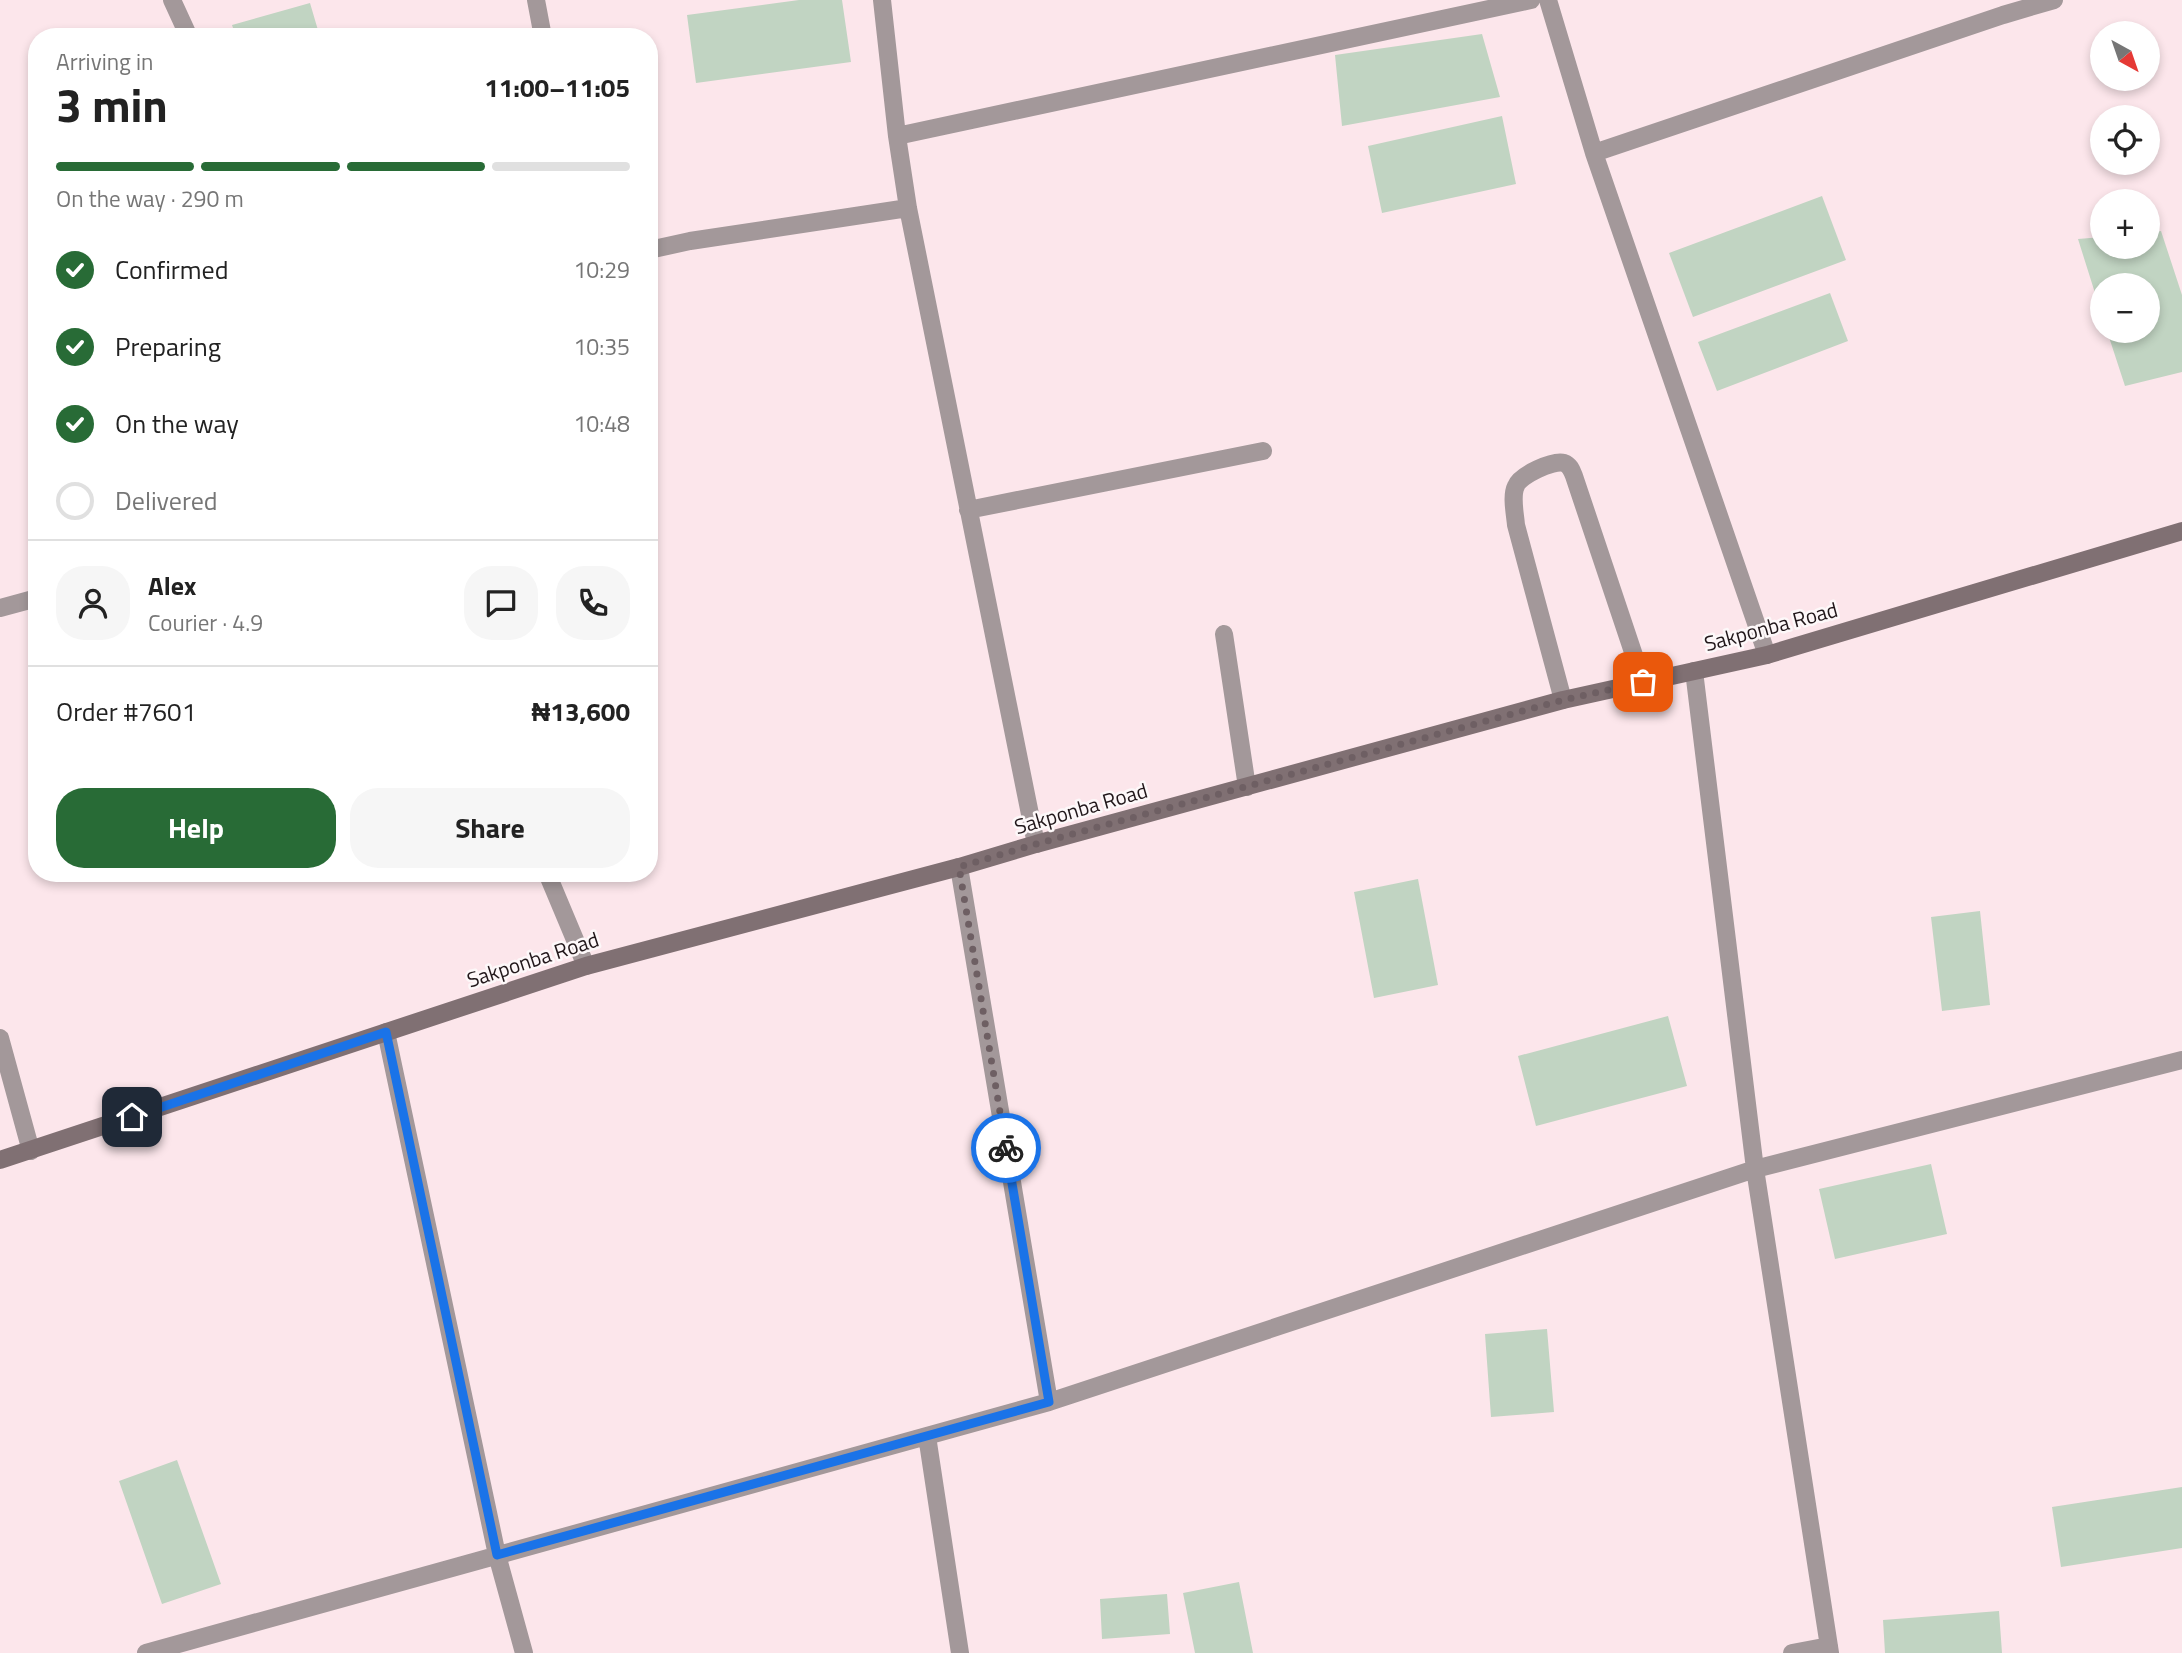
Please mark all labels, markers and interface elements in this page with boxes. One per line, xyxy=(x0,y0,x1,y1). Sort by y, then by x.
north arrow xyxy=(2090,21,2160,91)
map controls xyxy=(2090,21,2160,343)
text: Arriving in xyxy=(56,44,153,79)
text: 11:00–11:05 xyxy=(484,68,630,107)
text: 3 min xyxy=(56,70,168,140)
button: locate xyxy=(2090,105,2160,175)
text: On the way · 290 m xyxy=(56,181,244,216)
button: + xyxy=(2090,189,2160,259)
text: Confirmed xyxy=(115,250,229,289)
icon: check xyxy=(56,251,94,289)
text: 10:29 xyxy=(573,252,630,287)
button: − xyxy=(2090,273,2160,343)
text: Preparing xyxy=(115,327,221,366)
icon: check xyxy=(56,328,94,366)
text: 10:35 xyxy=(573,329,630,364)
text: On the way xyxy=(115,404,239,443)
icon: check xyxy=(56,405,94,443)
text: 10:48 xyxy=(573,406,630,441)
text: Delivered xyxy=(115,481,218,520)
button: person xyxy=(56,566,130,640)
text: Alex xyxy=(148,566,196,605)
button: chat xyxy=(464,566,538,640)
button: phone xyxy=(556,566,630,640)
street label: Sakponba Road xyxy=(1700,593,1841,659)
text: Courier · 4.9 xyxy=(148,605,263,640)
pin xyxy=(1613,652,1673,712)
icon: bag xyxy=(1624,663,1662,701)
text: Order #7601 xyxy=(56,692,196,731)
text: ₦13,600 xyxy=(532,692,630,731)
street label: Sakponba Road xyxy=(1010,774,1151,842)
button: Help xyxy=(56,788,336,868)
button: Share xyxy=(350,788,630,868)
street label: Sakponba Road xyxy=(463,923,603,995)
pin xyxy=(102,1087,162,1147)
icon: home xyxy=(113,1098,151,1136)
courier xyxy=(971,1113,1041,1183)
icon: bike xyxy=(987,1129,1025,1167)

